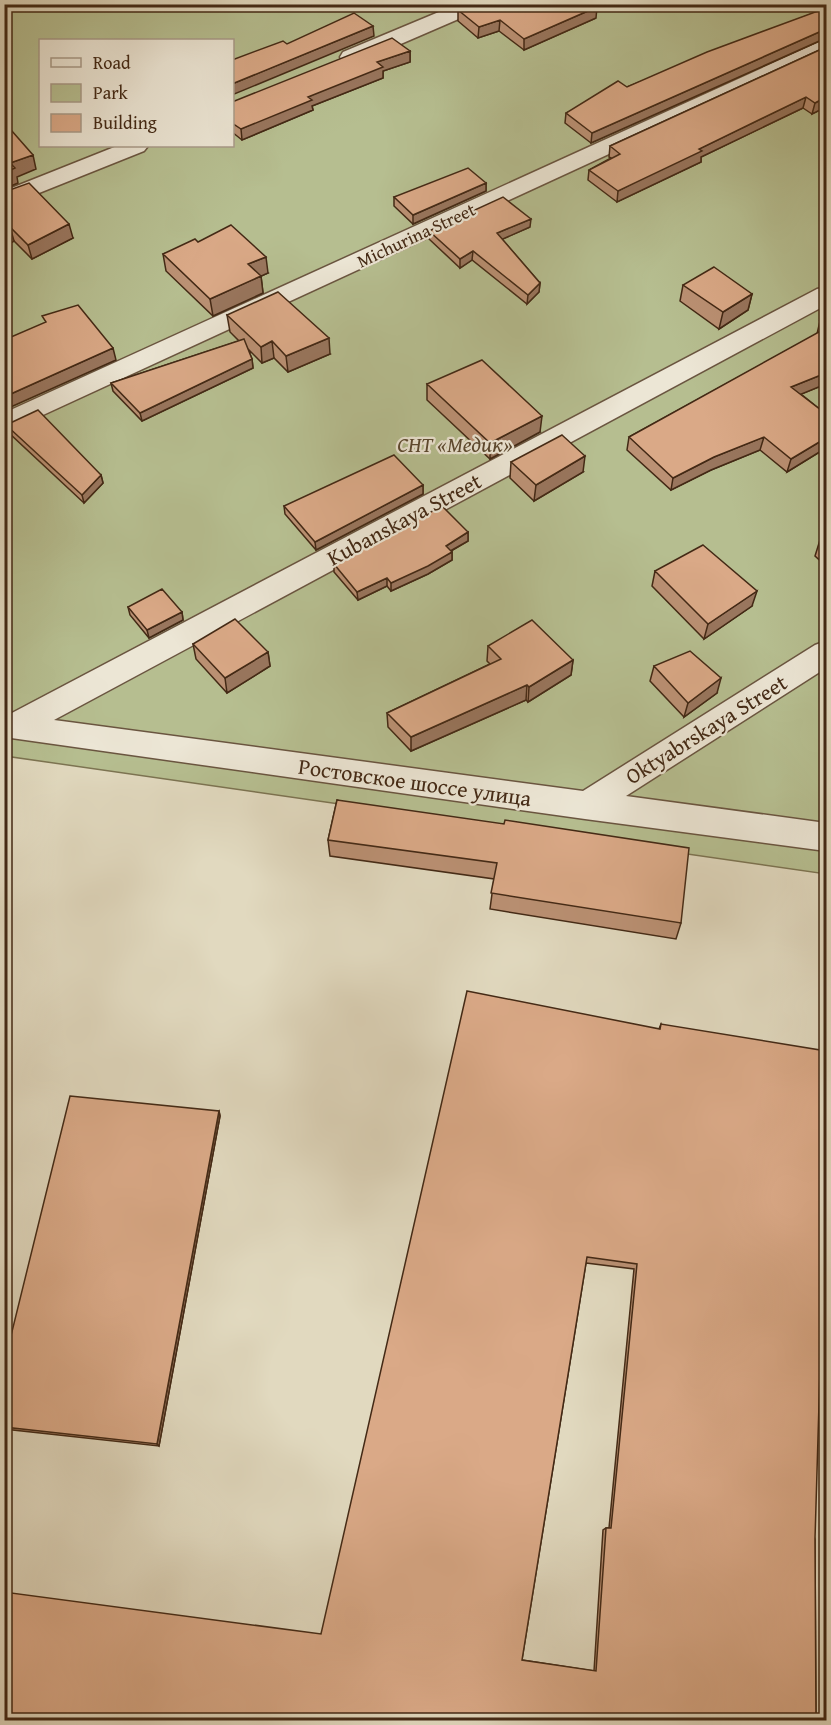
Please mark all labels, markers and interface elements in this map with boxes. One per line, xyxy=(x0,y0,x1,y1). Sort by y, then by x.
legend xyxy=(39,39,234,147)
text: Road xyxy=(93,49,131,76)
text: Park xyxy=(93,79,129,106)
text: Building xyxy=(93,109,157,136)
street label: Michurina Street xyxy=(352,195,480,274)
park label: СНТ «Медик» xyxy=(397,428,513,460)
street label: Kubanskaya Street xyxy=(321,465,487,573)
street label: Oktyabrskaya Street xyxy=(619,666,793,792)
street label: Ростовское шоссе улица xyxy=(296,750,534,814)

